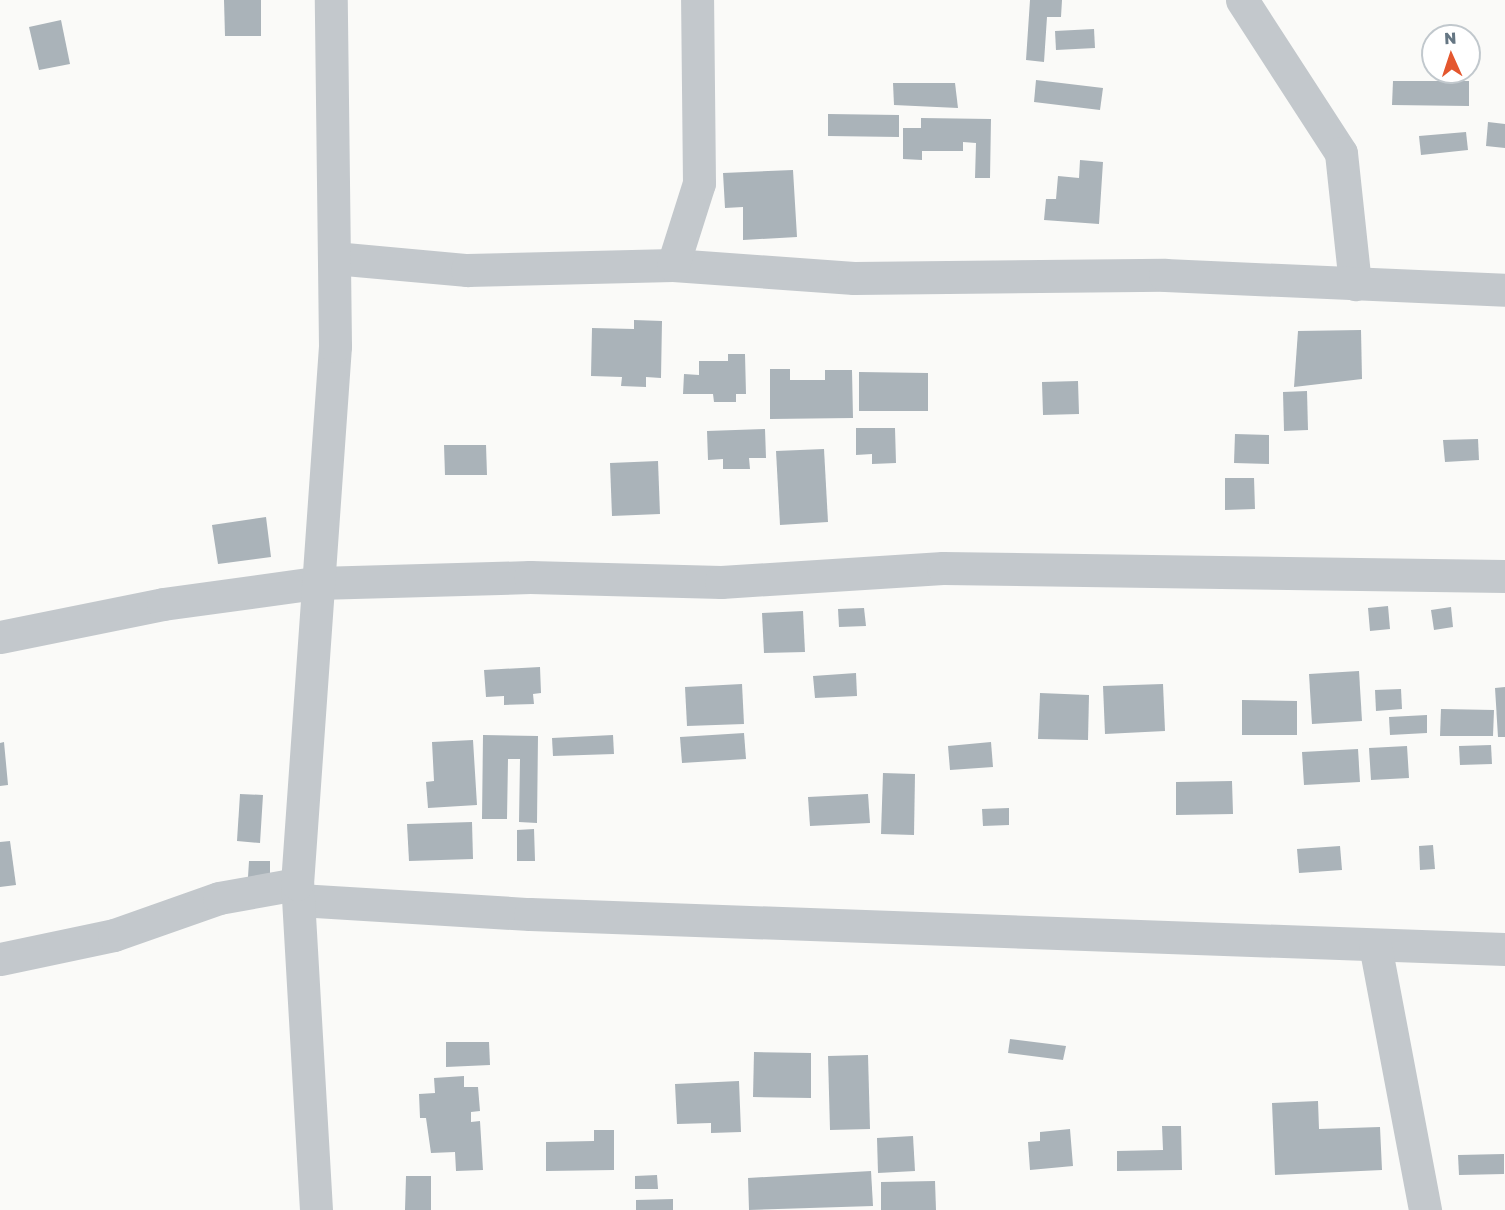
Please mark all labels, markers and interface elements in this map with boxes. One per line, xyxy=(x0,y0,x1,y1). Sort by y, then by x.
north arrow xyxy=(1421,24,1481,84)
text: N xyxy=(1444,28,1457,48)

